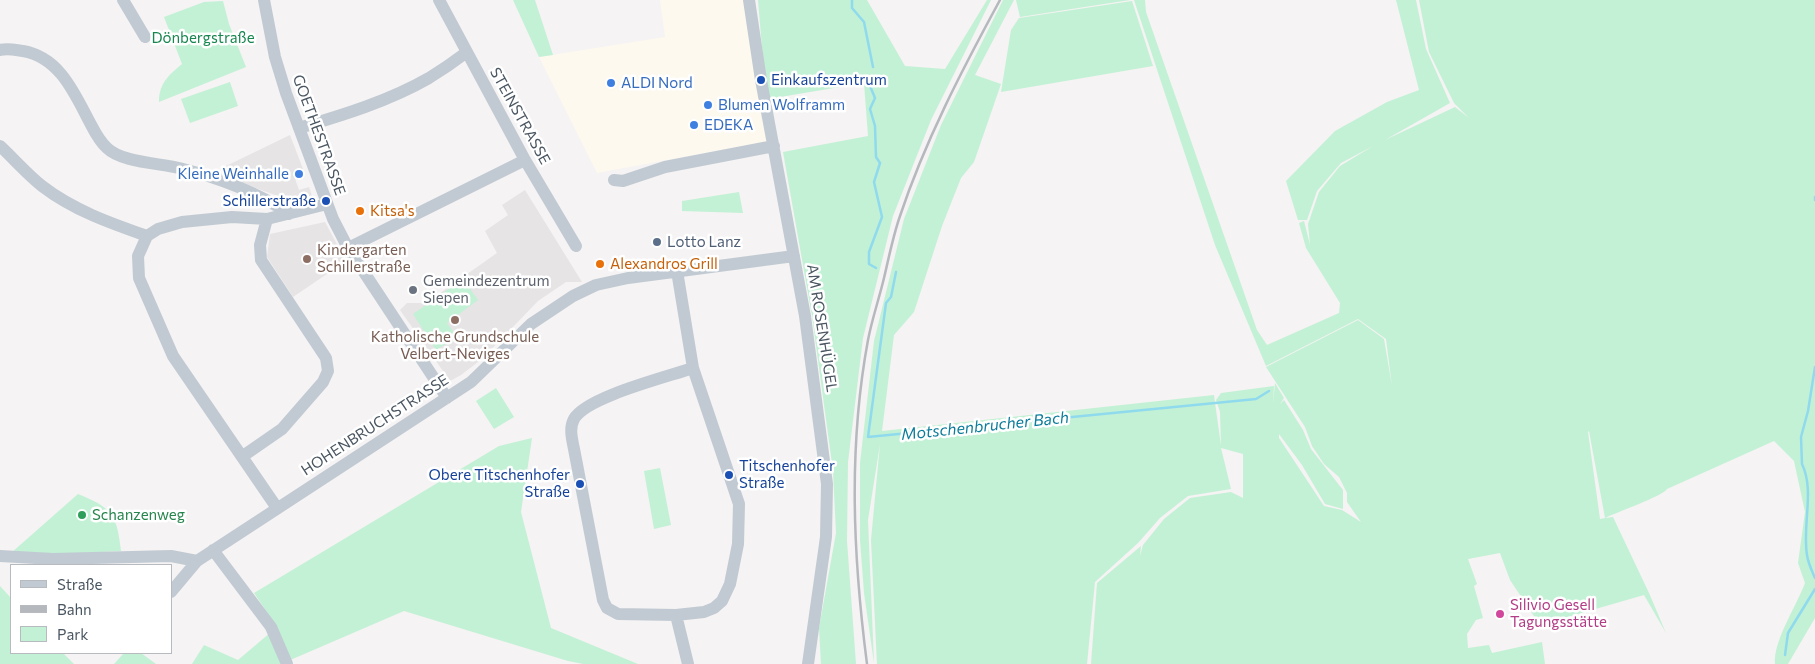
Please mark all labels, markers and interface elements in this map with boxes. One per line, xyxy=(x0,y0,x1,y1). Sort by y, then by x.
park label: Dönbergstraße xyxy=(151,29,255,47)
street label: STEINSTRASSE xyxy=(486,65,554,167)
place label: Einkaufszentrum xyxy=(771,71,887,89)
street label: GOETHESTRASSE xyxy=(289,72,349,198)
place label: ALDI Nord xyxy=(621,74,693,92)
marker: Einkaufszentrum xyxy=(755,74,767,86)
marker: ALDI Nord xyxy=(605,77,617,89)
place label: Blumen Wolframm xyxy=(718,96,845,114)
marker: Blumen Wolframm xyxy=(702,99,714,111)
place label: EDEKA xyxy=(704,116,753,134)
marker: EDEKA xyxy=(688,119,700,131)
place label: Kleine Weinhalle xyxy=(177,165,289,183)
marker: Kleine Weinhalle xyxy=(293,168,305,180)
place label: Schillerstraße xyxy=(222,192,316,210)
marker: Schillerstraße xyxy=(320,195,332,207)
place label: Kitsa's xyxy=(370,202,415,220)
marker: Kitsa's xyxy=(354,205,366,217)
place label: Lotto Lanz xyxy=(667,233,741,251)
marker: Lotto Lanz xyxy=(651,236,663,248)
place label: Kindergarten Schillerstraße xyxy=(317,241,411,276)
marker: Kindergarten Schillerstraße xyxy=(301,253,313,265)
place label: Alexandros Grill xyxy=(610,255,718,273)
marker: Alexandros Grill xyxy=(594,258,606,270)
street label: AM ROSENHÜGEL xyxy=(803,263,841,393)
place label: Gemeindezentrum Siepen xyxy=(423,272,549,307)
marker: Gemeindezentrum Siepen xyxy=(407,284,419,296)
marker: Katholische Grundschule Velbert-Neviges xyxy=(449,314,461,326)
place label: Katholische Grundschule Velbert-Neviges xyxy=(371,328,539,363)
street label: HOHENBRUCHSTRASSE xyxy=(298,371,452,479)
water label: Motschenbrucher Bach xyxy=(900,408,1070,444)
place label: Titschenhofer Straße xyxy=(739,457,835,492)
place label: Obere Titschenhofer Straße xyxy=(429,466,570,501)
marker: Titschenhofer Straße xyxy=(723,469,735,481)
marker: Obere Titschenhofer Straße xyxy=(574,478,586,490)
place label: Schanzenweg xyxy=(92,506,185,524)
marker: Schanzenweg xyxy=(76,509,88,521)
legend xyxy=(10,564,172,654)
text: Straße xyxy=(57,575,103,593)
place label: Silivio Gesell Tagungsstätte xyxy=(1510,596,1607,631)
text: Bahn xyxy=(57,600,92,618)
marker: Silivio Gesell Tagungsstätte xyxy=(1494,608,1506,620)
text: Park xyxy=(57,625,88,643)

